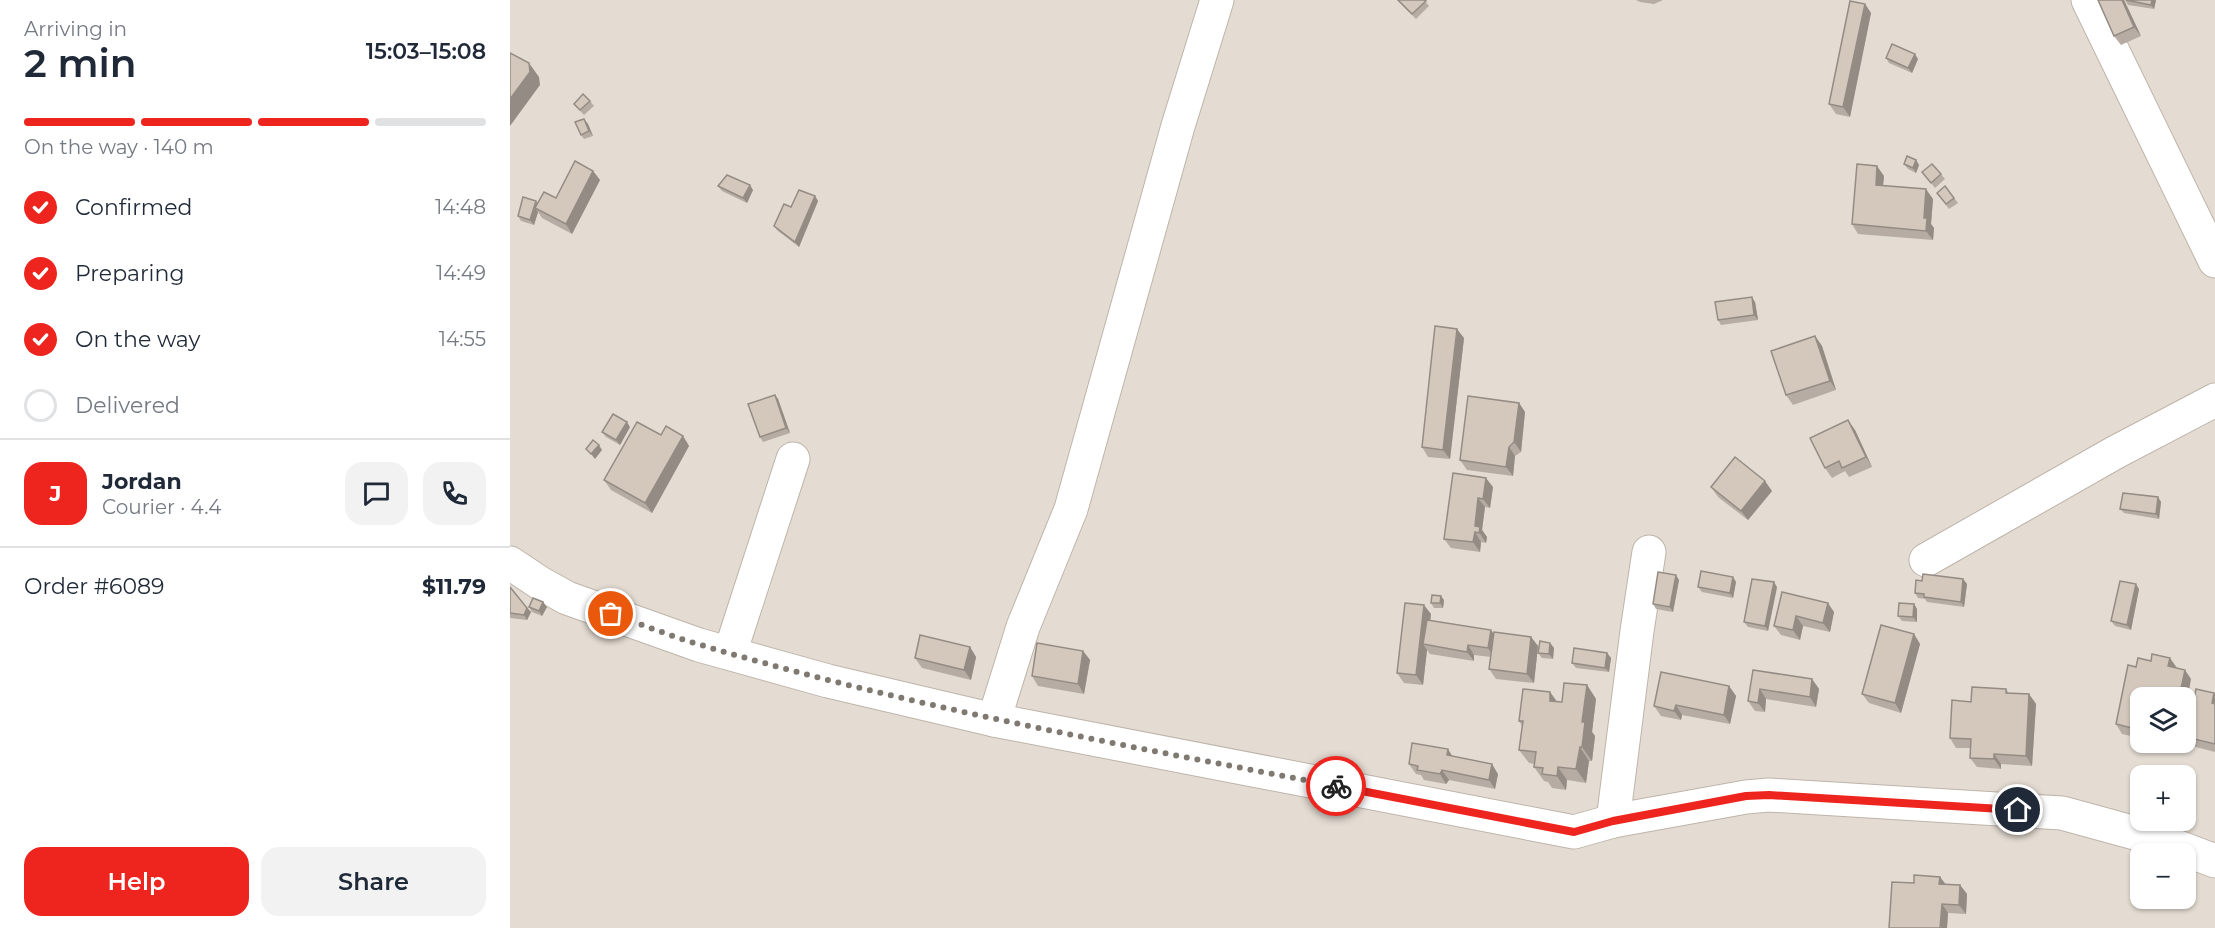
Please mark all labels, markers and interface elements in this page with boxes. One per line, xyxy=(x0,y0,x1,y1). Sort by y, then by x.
text: Arriving in xyxy=(24,17,127,41)
text: 15:03–15:08 xyxy=(366,38,486,65)
text: 2 min xyxy=(24,39,137,87)
text: On the way · 140 m xyxy=(24,135,214,159)
icon: check xyxy=(24,191,57,224)
text: Confirmed xyxy=(75,194,192,221)
text: 14:48 xyxy=(435,195,486,219)
icon: check xyxy=(24,257,57,290)
text: Preparing xyxy=(75,260,184,287)
text: 14:49 xyxy=(436,261,486,285)
icon: check xyxy=(24,323,57,356)
text: On the way xyxy=(75,326,200,353)
text: 14:55 xyxy=(439,327,486,351)
text: Delivered xyxy=(75,392,180,419)
button: chat xyxy=(345,462,408,525)
button: phone xyxy=(423,462,486,525)
text: Jordan xyxy=(102,468,182,495)
text: J xyxy=(50,480,61,507)
text: Courier · 4.4 xyxy=(102,495,221,519)
text: Order #6089 xyxy=(24,573,165,600)
text: $11.79 xyxy=(422,573,486,600)
pin xyxy=(585,588,636,639)
icon: bag xyxy=(594,597,627,630)
map controls xyxy=(2130,687,2196,909)
button: layers xyxy=(2130,687,2196,753)
courier xyxy=(1306,756,1366,816)
button: + xyxy=(2130,765,2196,831)
icon: bike xyxy=(1320,770,1353,803)
pin xyxy=(1992,784,2043,835)
icon: home xyxy=(2001,793,2034,826)
button: − xyxy=(2130,843,2196,909)
button: Help xyxy=(24,847,249,916)
button: Share xyxy=(261,847,486,916)

